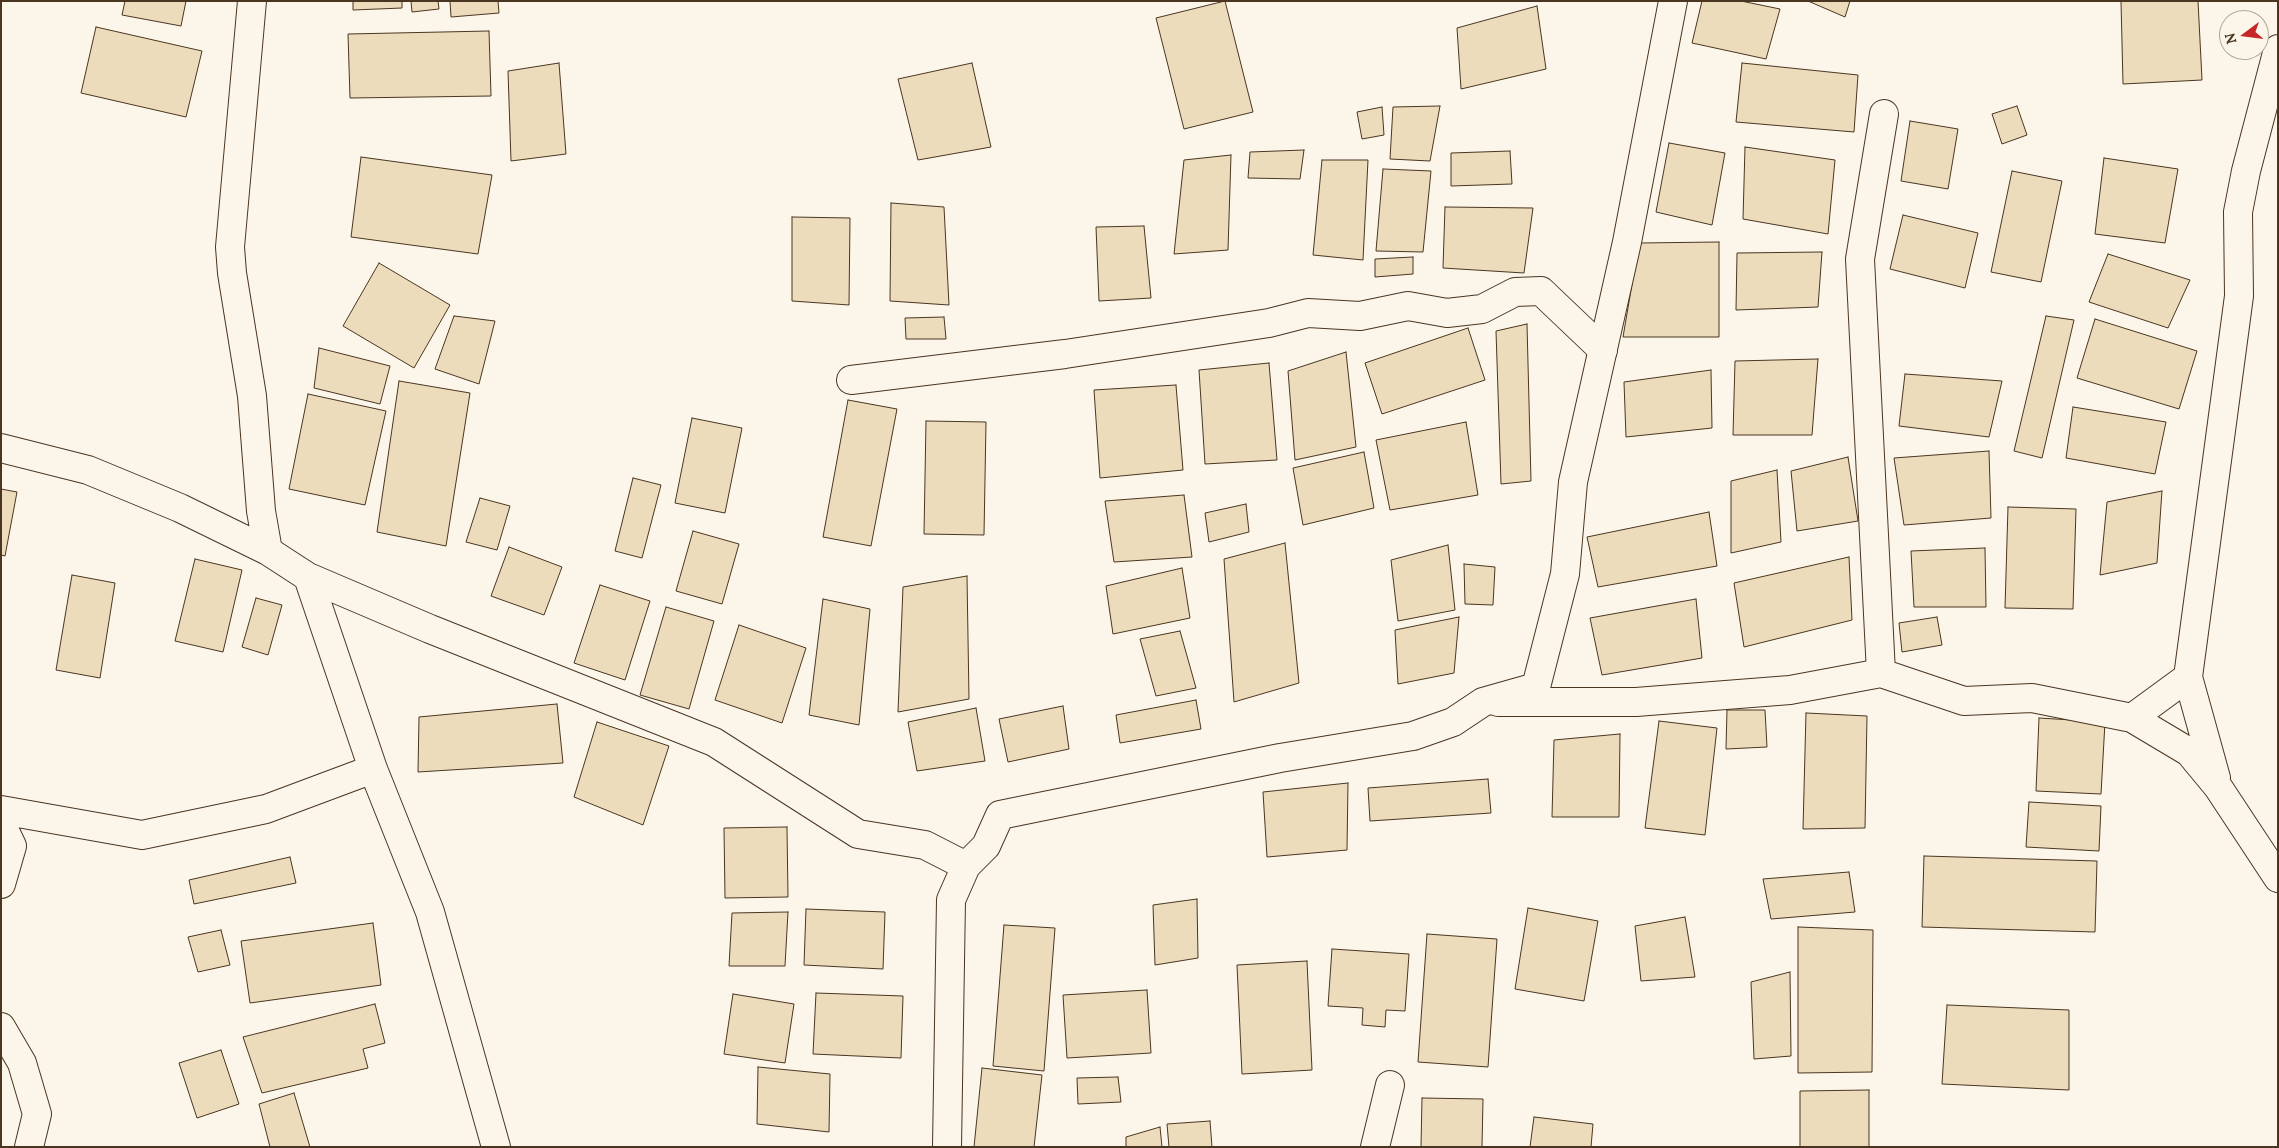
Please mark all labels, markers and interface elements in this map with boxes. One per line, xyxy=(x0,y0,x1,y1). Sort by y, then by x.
north arrow xyxy=(2219,10,2269,60)
text: N xyxy=(2220,31,2241,46)

